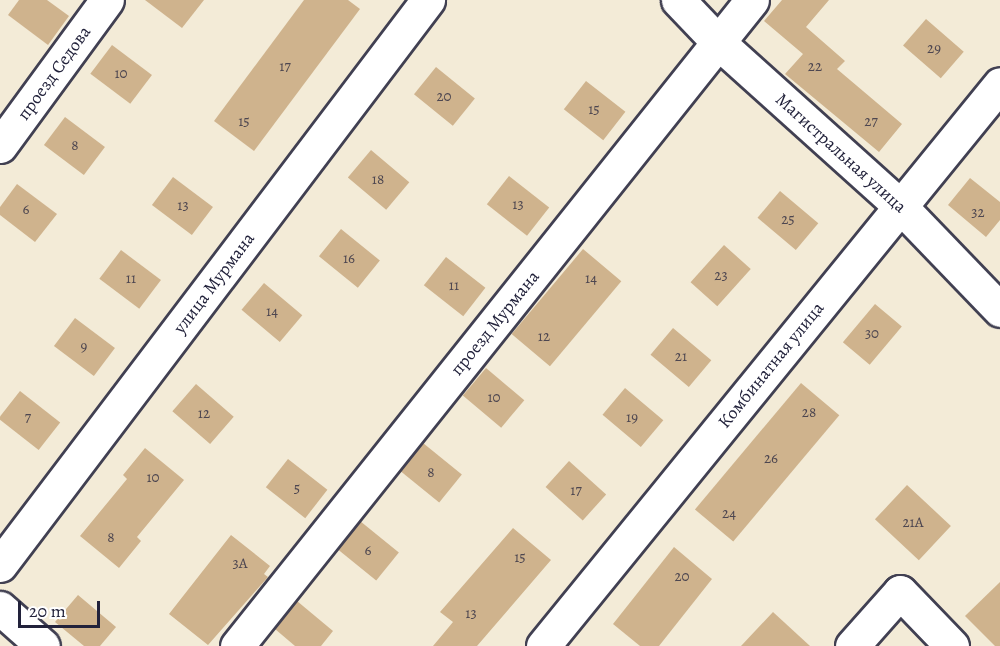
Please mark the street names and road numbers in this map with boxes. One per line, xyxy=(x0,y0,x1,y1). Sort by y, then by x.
street label: проезд Седова xyxy=(13,22,95,124)
street label: Магистральная улица xyxy=(771,89,911,217)
street label: улица Мурмана xyxy=(169,228,259,338)
street label: проезд Мурмана xyxy=(446,266,544,380)
street label: Комбинатная улица xyxy=(714,298,828,432)

